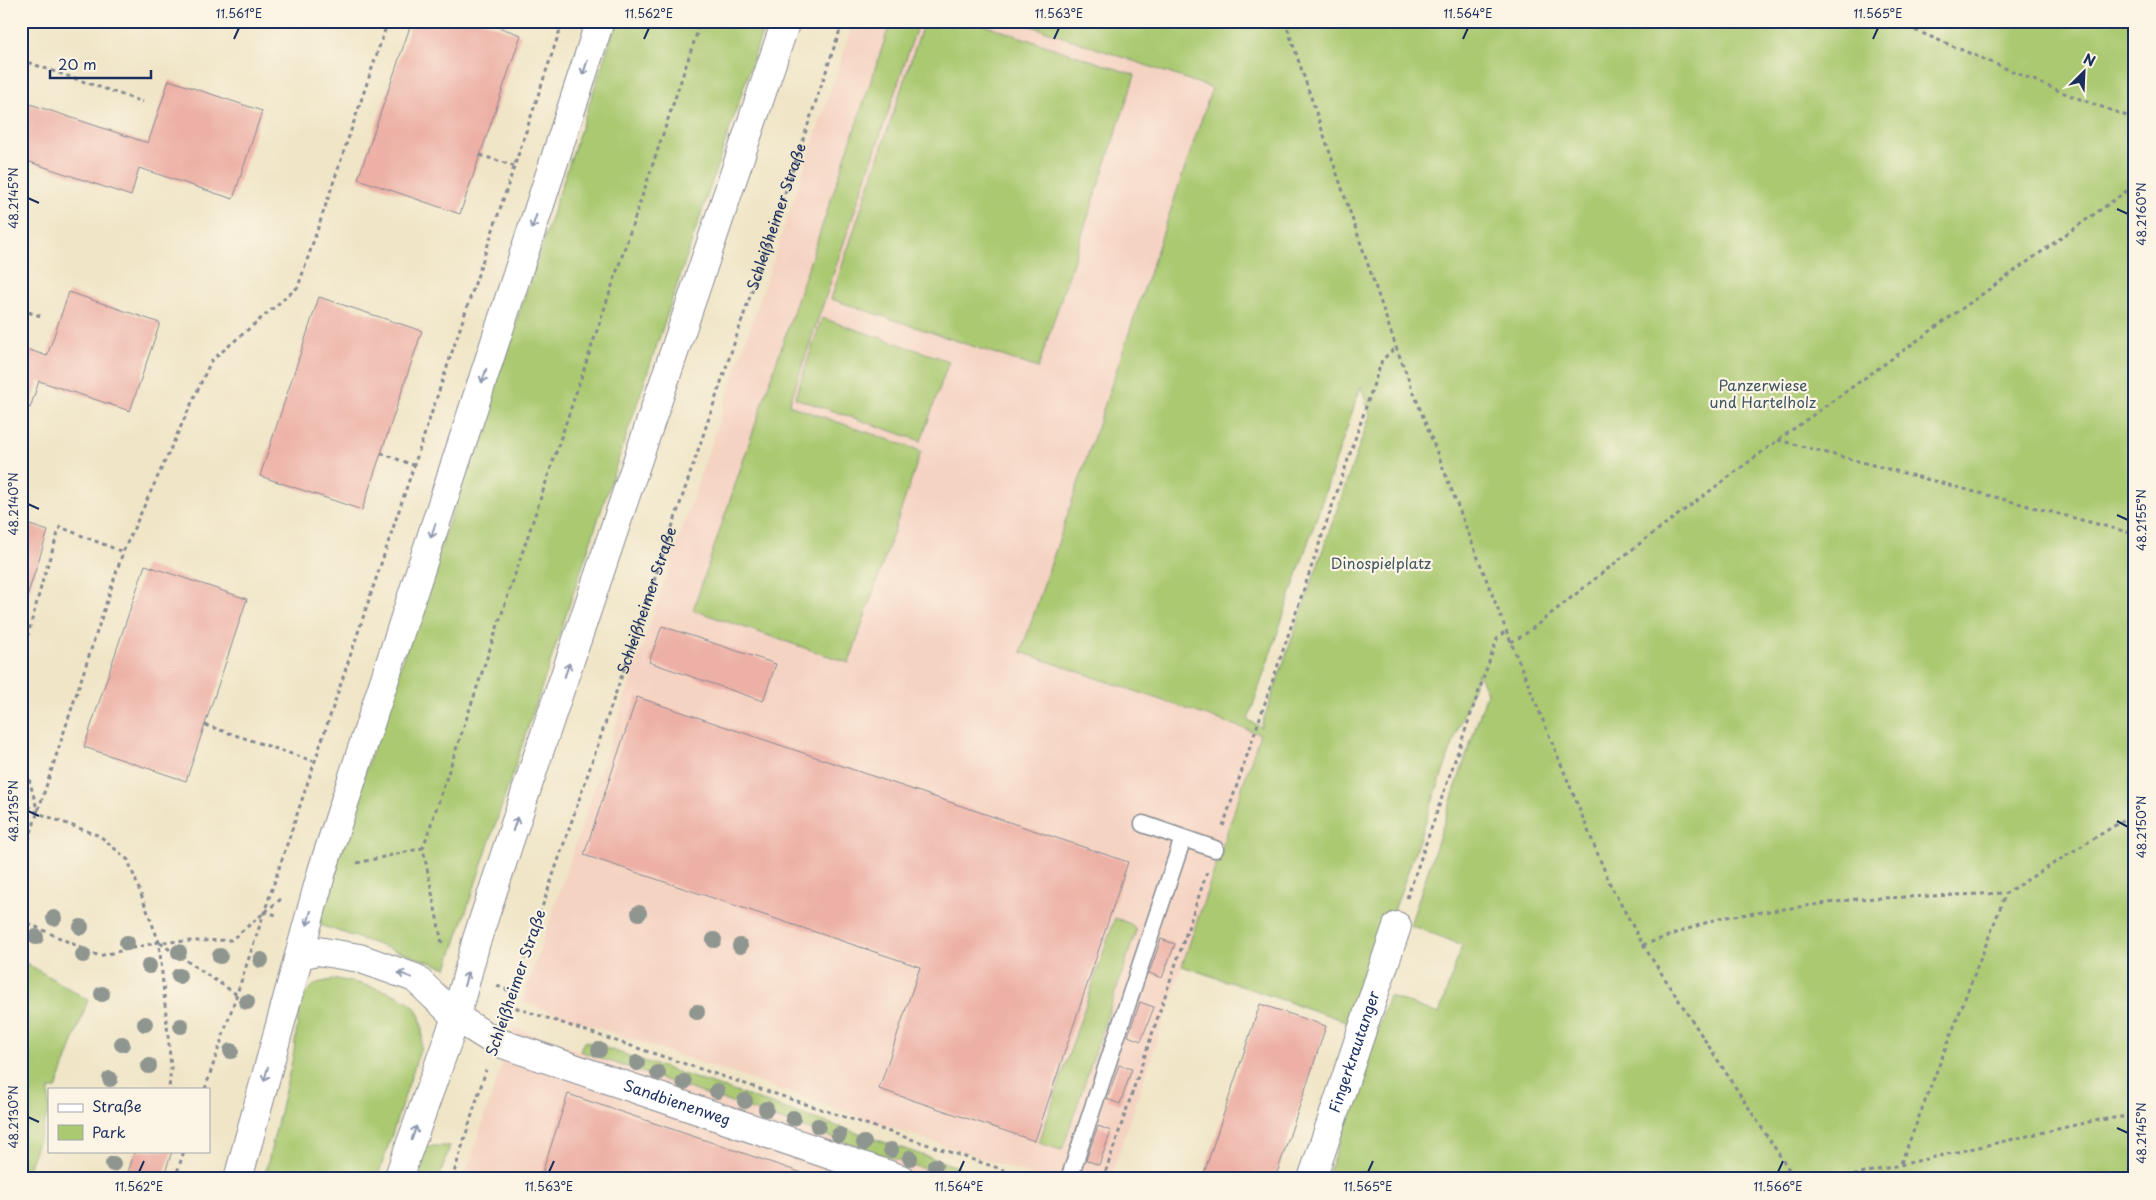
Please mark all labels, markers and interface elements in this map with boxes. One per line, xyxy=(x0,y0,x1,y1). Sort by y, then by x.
text: 11.561°E xyxy=(216,4,262,22)
text: 11.562°E xyxy=(625,4,673,22)
text: 11.563°E xyxy=(1035,4,1083,22)
text: 11.564°E xyxy=(1444,4,1492,22)
text: 11.565°E xyxy=(1854,4,1902,22)
scale bar xyxy=(50,48,151,80)
north arrow xyxy=(2058,48,2108,98)
text: N xyxy=(2080,48,2099,72)
text: 20 m xyxy=(58,52,97,75)
one-way arrow xyxy=(580,59,589,75)
street label: Schleißheimer Straße xyxy=(740,140,811,293)
text: 48.2145°N xyxy=(4,167,22,229)
text: 48.2160°N xyxy=(2132,182,2150,246)
one-way arrow xyxy=(529,214,539,230)
one-way arrow xyxy=(478,368,488,384)
park label: Panzerwiese und Hartelholz xyxy=(1710,373,1816,413)
text: 48.2140°N xyxy=(4,472,22,536)
text: 48.2155°N xyxy=(2132,489,2150,551)
one-way arrow xyxy=(428,523,438,539)
street label: Schleißheimer Straße xyxy=(610,523,681,677)
park label: Dinospielplatz xyxy=(1331,551,1431,574)
one-way arrow xyxy=(563,663,572,678)
text: 48.2135°N xyxy=(4,780,22,842)
text: 48.2150°N xyxy=(2132,796,2150,858)
one-way arrow xyxy=(511,817,520,832)
street label: Schleißheimer Straße xyxy=(479,906,551,1059)
one-way arrow xyxy=(304,909,314,925)
one-way arrow xyxy=(398,970,414,979)
one-way arrow xyxy=(462,971,471,987)
street label: Fingerkrautanger xyxy=(1322,987,1384,1116)
one-way arrow xyxy=(261,1066,271,1082)
street label: Sandbienenweg xyxy=(621,1073,734,1130)
text: 48.2130°N xyxy=(4,1085,22,1149)
legend xyxy=(48,1088,210,1152)
text: Straße xyxy=(92,1094,142,1117)
text: 48.2145°N xyxy=(2132,1102,2150,1164)
text: Park xyxy=(92,1120,126,1143)
one-way arrow xyxy=(409,1125,419,1141)
text: 11.562°E xyxy=(115,1177,163,1195)
text: 11.563°E xyxy=(525,1177,573,1195)
text: 11.564°E xyxy=(935,1177,983,1195)
text: 11.565°E xyxy=(1344,1177,1392,1195)
text: 11.566°E xyxy=(1753,1177,1803,1195)

